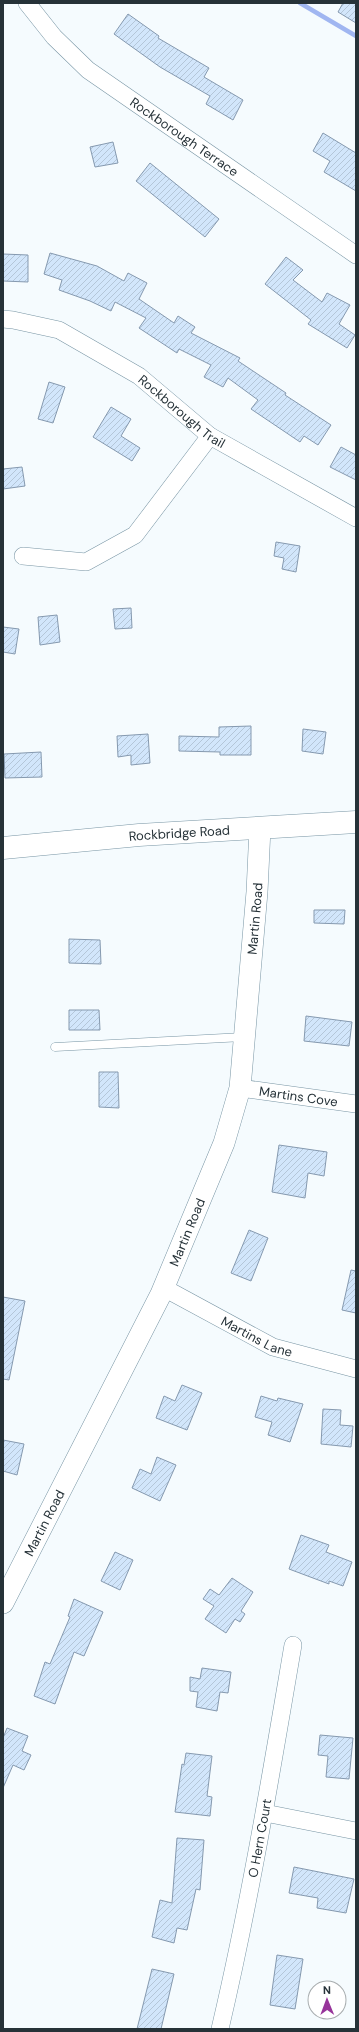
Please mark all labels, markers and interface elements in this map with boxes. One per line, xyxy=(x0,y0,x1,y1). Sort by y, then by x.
street label: Rockborough Terrace xyxy=(127,94,242,180)
street label: Rockborough Trail xyxy=(135,371,228,452)
street label: Rockbridge Road xyxy=(128,822,230,845)
street label: Martin Road xyxy=(244,882,266,955)
street label: Martins Cove xyxy=(258,1083,339,1110)
street label: Martin Road xyxy=(165,1196,209,1269)
street label: Martins Lane xyxy=(218,1313,294,1361)
street label: Martin Road xyxy=(20,1487,68,1559)
street label: O Hern Court xyxy=(244,1797,275,1879)
north arrow xyxy=(307,1980,347,2020)
text: N xyxy=(323,1983,331,1997)

